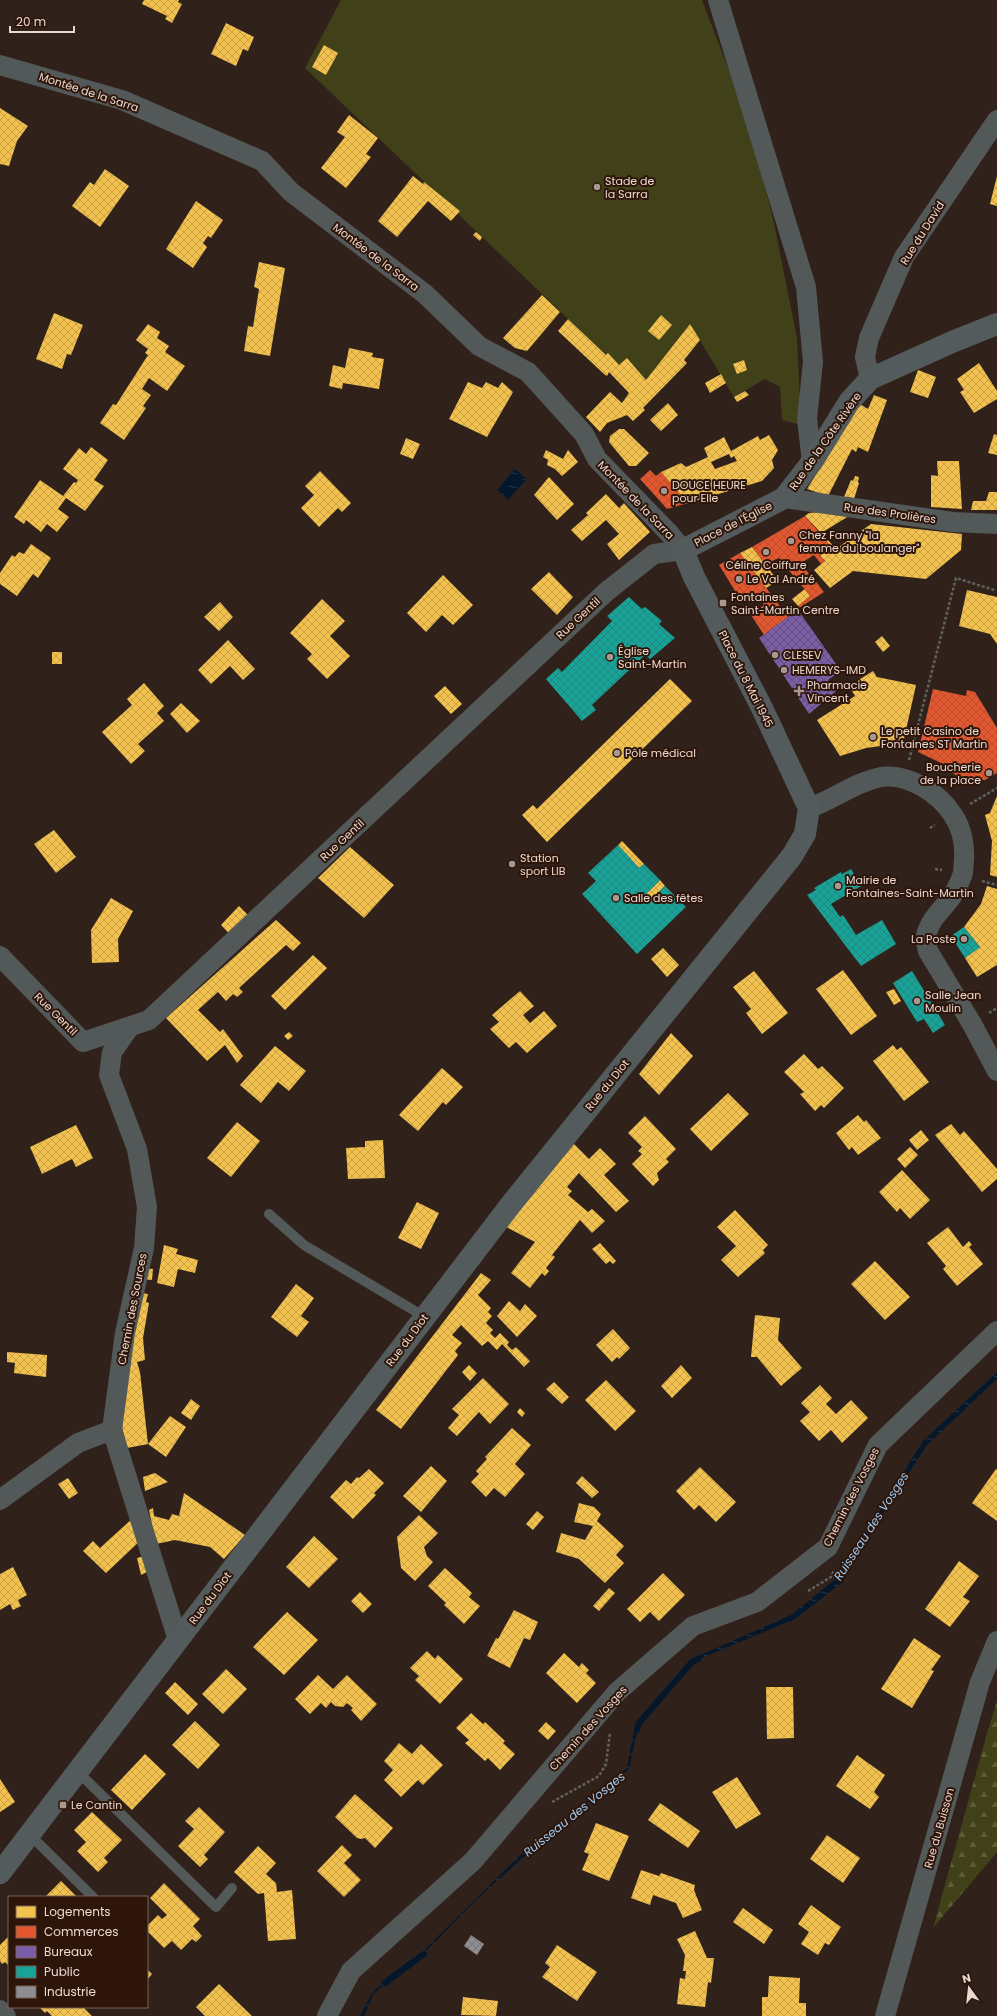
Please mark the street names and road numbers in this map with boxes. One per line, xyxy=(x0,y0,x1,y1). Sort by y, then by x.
street label: Montée de la Sarra xyxy=(37,68,141,116)
street label: Rue du David xyxy=(896,198,948,268)
street label: Montée de la Sarra xyxy=(330,219,422,295)
street label: Rue de la Côte Rivère xyxy=(785,389,865,493)
street label: Montée de la Sarra xyxy=(594,457,678,543)
street label: Place de l'Église xyxy=(691,497,775,551)
street label: Rue des Prolières xyxy=(843,499,937,527)
street label: Rue Gentil xyxy=(552,593,604,643)
street label: Place du 8 Mai 1945 xyxy=(715,628,777,730)
street label: Rue Gentil xyxy=(316,815,368,865)
street label: Rue Gentil xyxy=(31,989,81,1039)
street label: Rue du Diot xyxy=(581,1056,633,1114)
street label: Chemin des Sources xyxy=(113,1252,151,1366)
street label: Rue du Diot xyxy=(382,1310,432,1370)
street label: Chemin des Vosges xyxy=(819,1444,883,1549)
street label: Rue du Diot xyxy=(185,1568,235,1628)
street label: Chemin des Vosges xyxy=(545,1682,631,1774)
street label: Rue du Buisson xyxy=(920,1786,958,1870)

